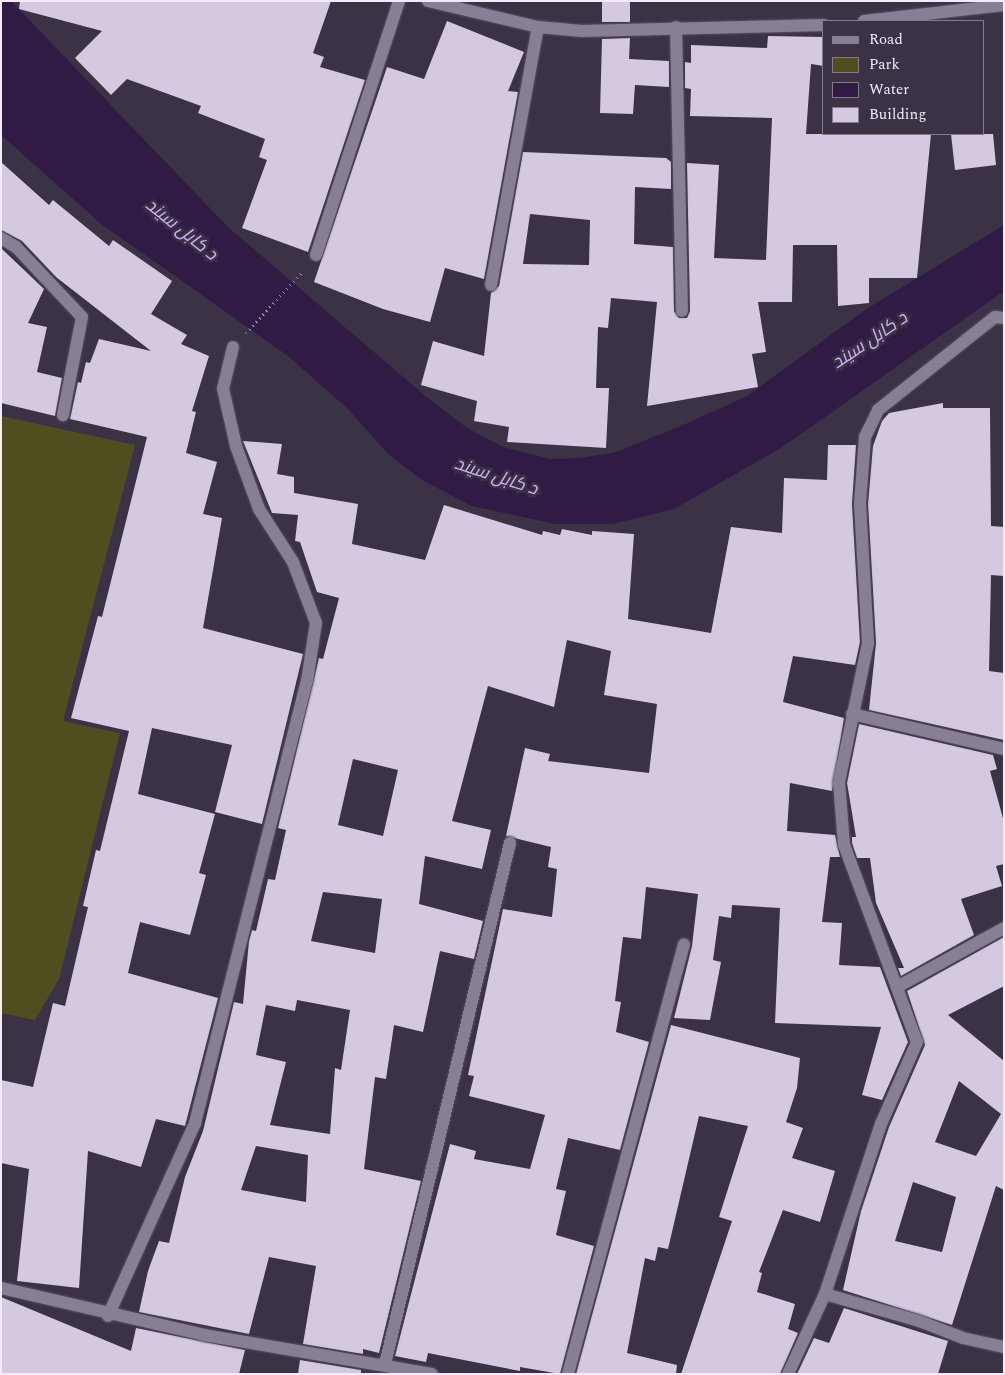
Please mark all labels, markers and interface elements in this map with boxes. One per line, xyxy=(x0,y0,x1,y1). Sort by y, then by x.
legend xyxy=(822,20,985,135)
text: Road xyxy=(869,28,903,51)
text: Park xyxy=(869,53,900,76)
text: Water xyxy=(869,78,909,101)
text: Building xyxy=(869,103,926,126)
water label: د کابل سيند xyxy=(141,194,221,266)
water label: د کابل سيند xyxy=(828,308,912,374)
water label: د کابل سيند xyxy=(452,453,540,501)

